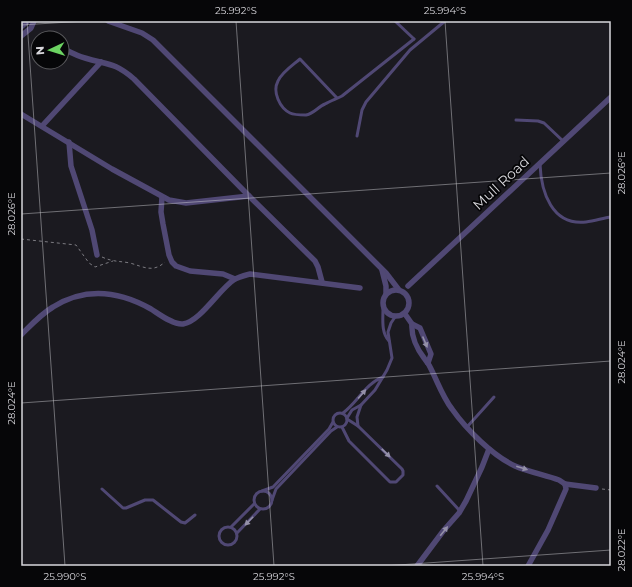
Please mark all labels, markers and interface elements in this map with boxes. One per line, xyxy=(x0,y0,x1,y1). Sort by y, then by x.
text: 25.992°S xyxy=(215,4,257,17)
text: 25.994°S xyxy=(424,4,466,17)
north arrow xyxy=(30,30,70,70)
text: N xyxy=(33,46,47,56)
text: 28.026°E xyxy=(615,151,628,195)
street label: Mull Road xyxy=(469,152,533,214)
text: 28.026°E xyxy=(5,192,18,236)
one-way arrow xyxy=(423,336,429,348)
text: 28.024°E xyxy=(615,340,628,384)
text: 28.024°E xyxy=(5,381,18,425)
one-way arrow xyxy=(357,389,367,399)
one-way arrow xyxy=(381,448,391,458)
one-way arrow xyxy=(517,465,529,471)
one-way arrow xyxy=(244,516,253,526)
one-way arrow xyxy=(439,525,448,536)
text: 28.022°E xyxy=(615,528,628,572)
text: 25.990°S xyxy=(44,570,86,583)
text: 25.992°S xyxy=(253,570,295,583)
text: 25.994°S xyxy=(462,570,504,583)

